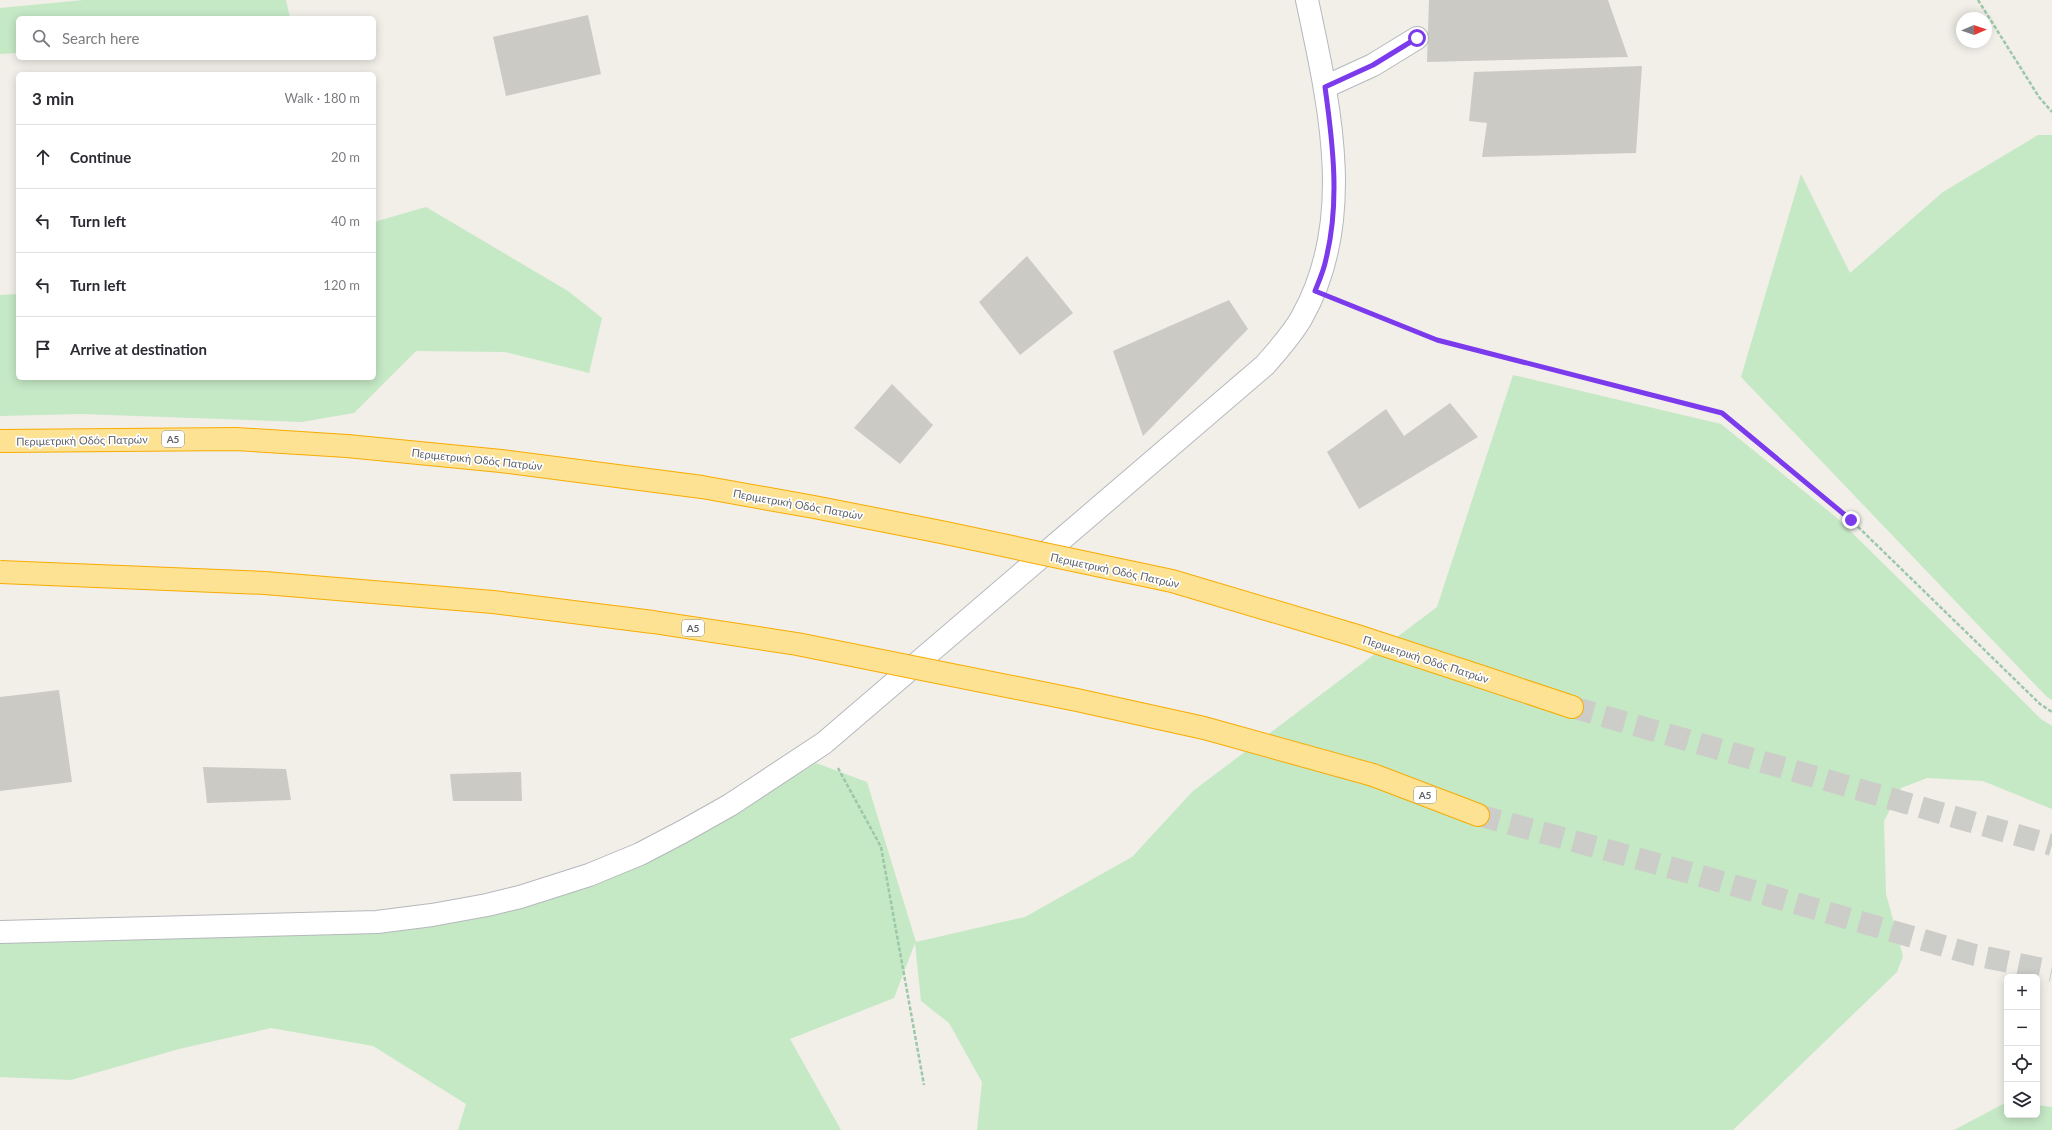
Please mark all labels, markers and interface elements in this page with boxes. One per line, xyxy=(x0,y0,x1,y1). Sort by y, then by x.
north arrow xyxy=(1956,12,1992,48)
search box xyxy=(16,16,376,60)
icon: search xyxy=(30,27,52,49)
text: Search here xyxy=(62,29,139,47)
route start xyxy=(1408,29,1426,47)
text: 3 min xyxy=(32,88,74,109)
text: Walk · 180 m xyxy=(284,90,360,106)
icon: ahead xyxy=(32,146,54,168)
text: Continue xyxy=(70,148,131,166)
text: 20 m xyxy=(331,149,360,165)
icon: left xyxy=(32,210,54,232)
text: Turn left xyxy=(70,212,126,230)
text: 40 m xyxy=(331,213,360,229)
icon: left xyxy=(32,274,54,296)
text: Turn left xyxy=(70,276,126,294)
text: 120 m xyxy=(323,277,360,293)
icon: arrive xyxy=(32,338,54,360)
text: Arrive at destination xyxy=(70,340,207,358)
road number: Α5 xyxy=(162,431,184,447)
street label: Περιμετρική Οδός Πατρών xyxy=(16,432,148,448)
street label: Περιμετρική Οδός Πατρών xyxy=(411,446,543,472)
street label: Περιμετρική Οδός Πατρών xyxy=(732,486,864,522)
route end xyxy=(1842,511,1860,529)
street label: Περιμετρική Οδός Πατρών xyxy=(1049,550,1181,590)
road number: Α5 xyxy=(682,620,704,636)
street label: Περιμετρική Οδός Πατρών xyxy=(1361,633,1491,686)
road number: Α5 xyxy=(1414,787,1436,803)
map controls xyxy=(2004,974,2040,1118)
button: + xyxy=(2004,974,2040,1010)
button: − xyxy=(2004,1010,2040,1046)
button: locate xyxy=(2004,1046,2040,1082)
button: layers xyxy=(2004,1082,2040,1118)

